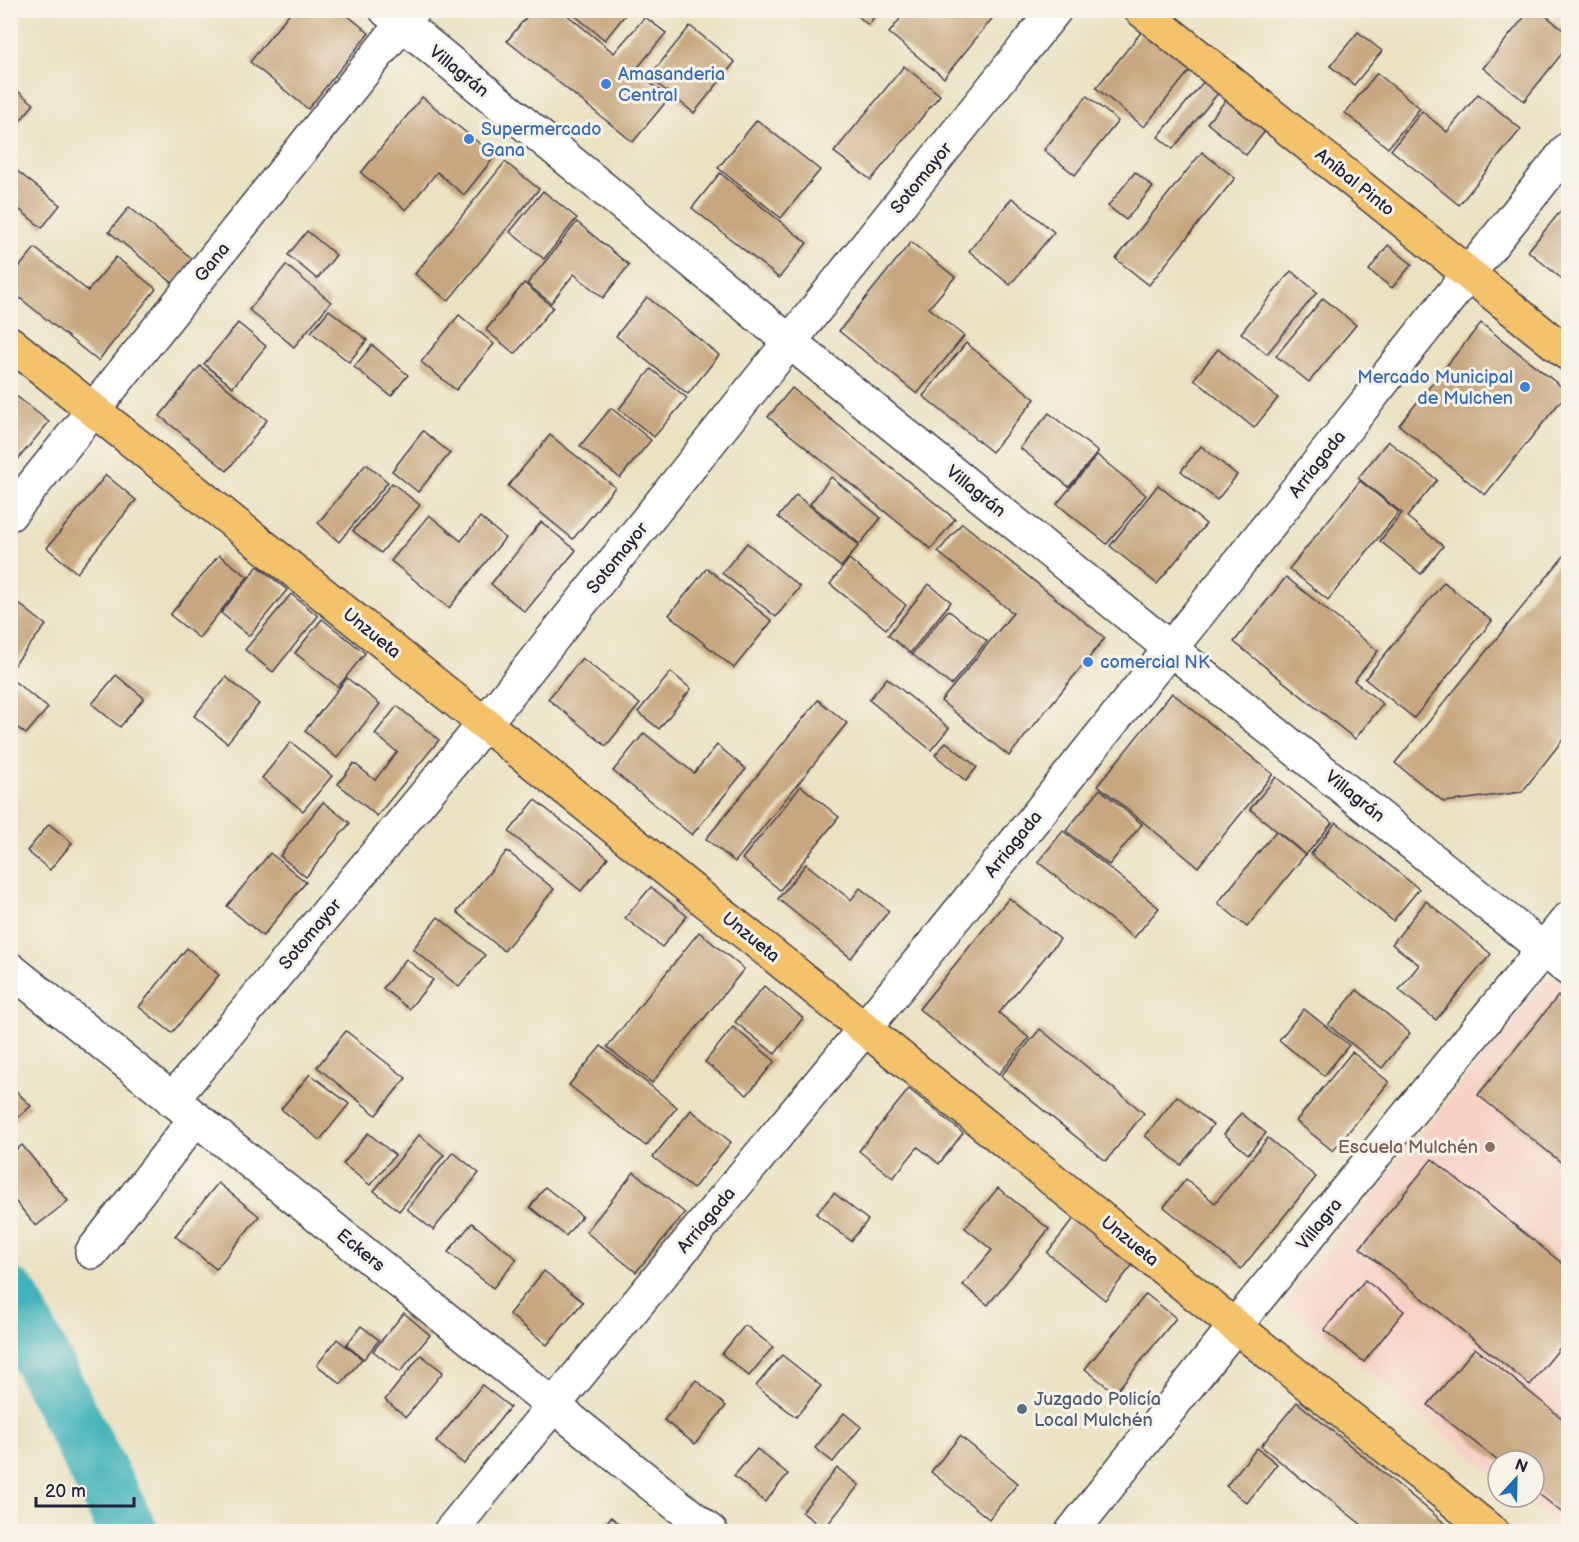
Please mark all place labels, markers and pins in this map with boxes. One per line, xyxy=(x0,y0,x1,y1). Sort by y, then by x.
place label: Amasanderia Central xyxy=(618,64,725,106)
marker: Amasanderia Central xyxy=(599,77,613,91)
place label: Supermercado Gana xyxy=(481,119,602,161)
marker: Supermercado Gana xyxy=(462,132,476,146)
place label: Mercado Municipal de Mulchen xyxy=(1357,367,1513,409)
marker: Mercado Municipal de Mulchen xyxy=(1518,380,1532,394)
place label: comercial NK xyxy=(1100,652,1210,673)
marker: comercial NK xyxy=(1081,655,1095,669)
place label: Escuela Mulchén xyxy=(1338,1137,1478,1158)
marker: Escuela Mulchén xyxy=(1483,1140,1497,1154)
place label: Juzgado Policía Local Mulchén xyxy=(1034,1389,1161,1431)
marker: Juzgado Policía Local Mulchén xyxy=(1015,1402,1029,1416)

